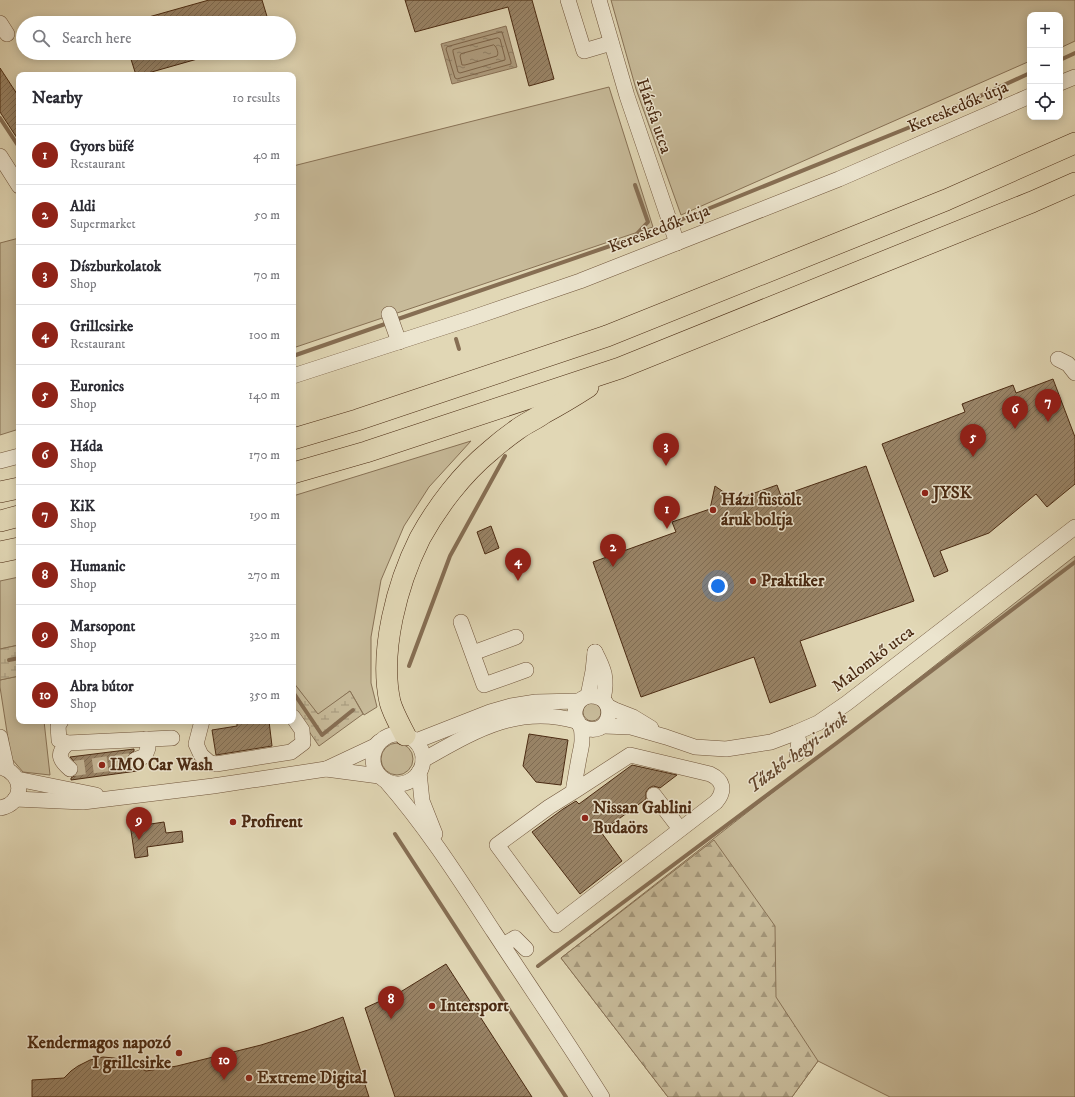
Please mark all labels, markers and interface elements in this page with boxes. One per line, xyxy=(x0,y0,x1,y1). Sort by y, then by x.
map controls xyxy=(1027,12,1063,120)
button: + xyxy=(1027,12,1063,48)
search box xyxy=(16,16,296,60)
icon: search xyxy=(30,27,52,49)
text: Search here xyxy=(62,29,131,48)
button: − xyxy=(1027,48,1063,84)
street label: Hársfa utca xyxy=(631,76,677,157)
street label: Kereskedők útja xyxy=(905,76,1012,138)
button: locate xyxy=(1027,84,1063,120)
text: Nearby xyxy=(32,87,82,109)
text: 10 results xyxy=(232,90,280,106)
text: Gyors büfé xyxy=(70,137,134,156)
text: 1 xyxy=(43,147,47,163)
text: 40 m xyxy=(253,147,280,163)
text: Restaurant xyxy=(70,156,126,172)
text: Aldi xyxy=(70,197,95,216)
street label: Kereskedők útja xyxy=(605,199,714,258)
text: 2 xyxy=(42,207,48,223)
text: 50 m xyxy=(254,207,280,223)
text: Supermarket xyxy=(70,216,136,232)
text: Díszburkolatok xyxy=(70,257,161,276)
text: 3 xyxy=(43,267,47,283)
text: 70 m xyxy=(254,267,280,283)
text: Shop xyxy=(70,276,96,292)
text: Grillcsirke xyxy=(70,317,133,336)
text: 4 xyxy=(41,327,49,343)
text: 100 m xyxy=(249,327,280,343)
text: Restaurant xyxy=(70,336,126,352)
text: Euronics xyxy=(70,377,124,396)
text: 5 xyxy=(42,387,48,403)
text: 140 m xyxy=(248,387,280,403)
pin: 7 xyxy=(1035,389,1061,422)
text: Shop xyxy=(70,396,96,412)
pin: 6 xyxy=(1002,396,1028,429)
pin: 5 xyxy=(960,424,986,457)
pin: 3 xyxy=(653,433,679,466)
text: Háda xyxy=(70,437,103,456)
text: 6 xyxy=(42,447,48,463)
text: 170 m xyxy=(249,447,280,463)
text: Shop xyxy=(70,456,96,472)
place label: JYSK xyxy=(931,482,973,504)
marker: JYSK xyxy=(920,488,930,498)
place label: Házi füstölt áruk boltja xyxy=(721,489,802,531)
pin: 1 xyxy=(654,496,680,529)
text: KiK xyxy=(70,497,95,516)
marker: Házi füstölt áruk boltja xyxy=(708,505,718,515)
text: 7 xyxy=(42,507,48,523)
text: 190 m xyxy=(249,507,280,523)
text: Shop xyxy=(70,516,96,532)
pin: 2 xyxy=(600,534,626,567)
pin: 4 xyxy=(505,548,531,581)
text: Humanic xyxy=(70,557,125,576)
text: 8 xyxy=(42,567,48,583)
text: 270 m xyxy=(248,567,280,583)
place label: Praktiker xyxy=(761,570,825,592)
text: Shop xyxy=(70,576,96,592)
your location xyxy=(708,576,728,596)
marker: Praktiker xyxy=(748,576,758,586)
text: Marsopont xyxy=(70,617,135,636)
street label: Malomkő utca xyxy=(828,620,919,697)
text: 9 xyxy=(42,627,48,643)
text: 320 m xyxy=(249,627,280,643)
text: Shop xyxy=(70,636,96,652)
text: Abra bútor xyxy=(70,677,134,696)
text: 10 xyxy=(39,687,51,703)
text: 350 m xyxy=(249,687,280,703)
text: Shop xyxy=(70,696,96,712)
water label: Tűzkő-hegyi-árok xyxy=(743,708,853,798)
place label: IMO Car Wash xyxy=(110,754,213,776)
marker: IMO Car Wash xyxy=(97,760,107,770)
place label: Nissan Gablini Budaörs xyxy=(593,797,692,839)
pin: 9 xyxy=(126,807,152,840)
place label: Profirent xyxy=(241,811,303,833)
marker: Nissan Gablini Budaörs xyxy=(580,813,590,823)
marker: Profirent xyxy=(228,817,238,827)
pin: 8 xyxy=(378,986,404,1019)
place label: Intersport xyxy=(440,995,509,1017)
marker: Intersport xyxy=(427,1001,437,1011)
place label: Kendermagos napozó I grillcsirke xyxy=(27,1032,171,1074)
pin: 10 xyxy=(211,1047,237,1080)
marker: Kendermagos napozó I grillcsirke xyxy=(174,1048,184,1058)
place label: Extreme Digital xyxy=(257,1067,368,1089)
marker: Extreme Digital xyxy=(244,1073,254,1083)

